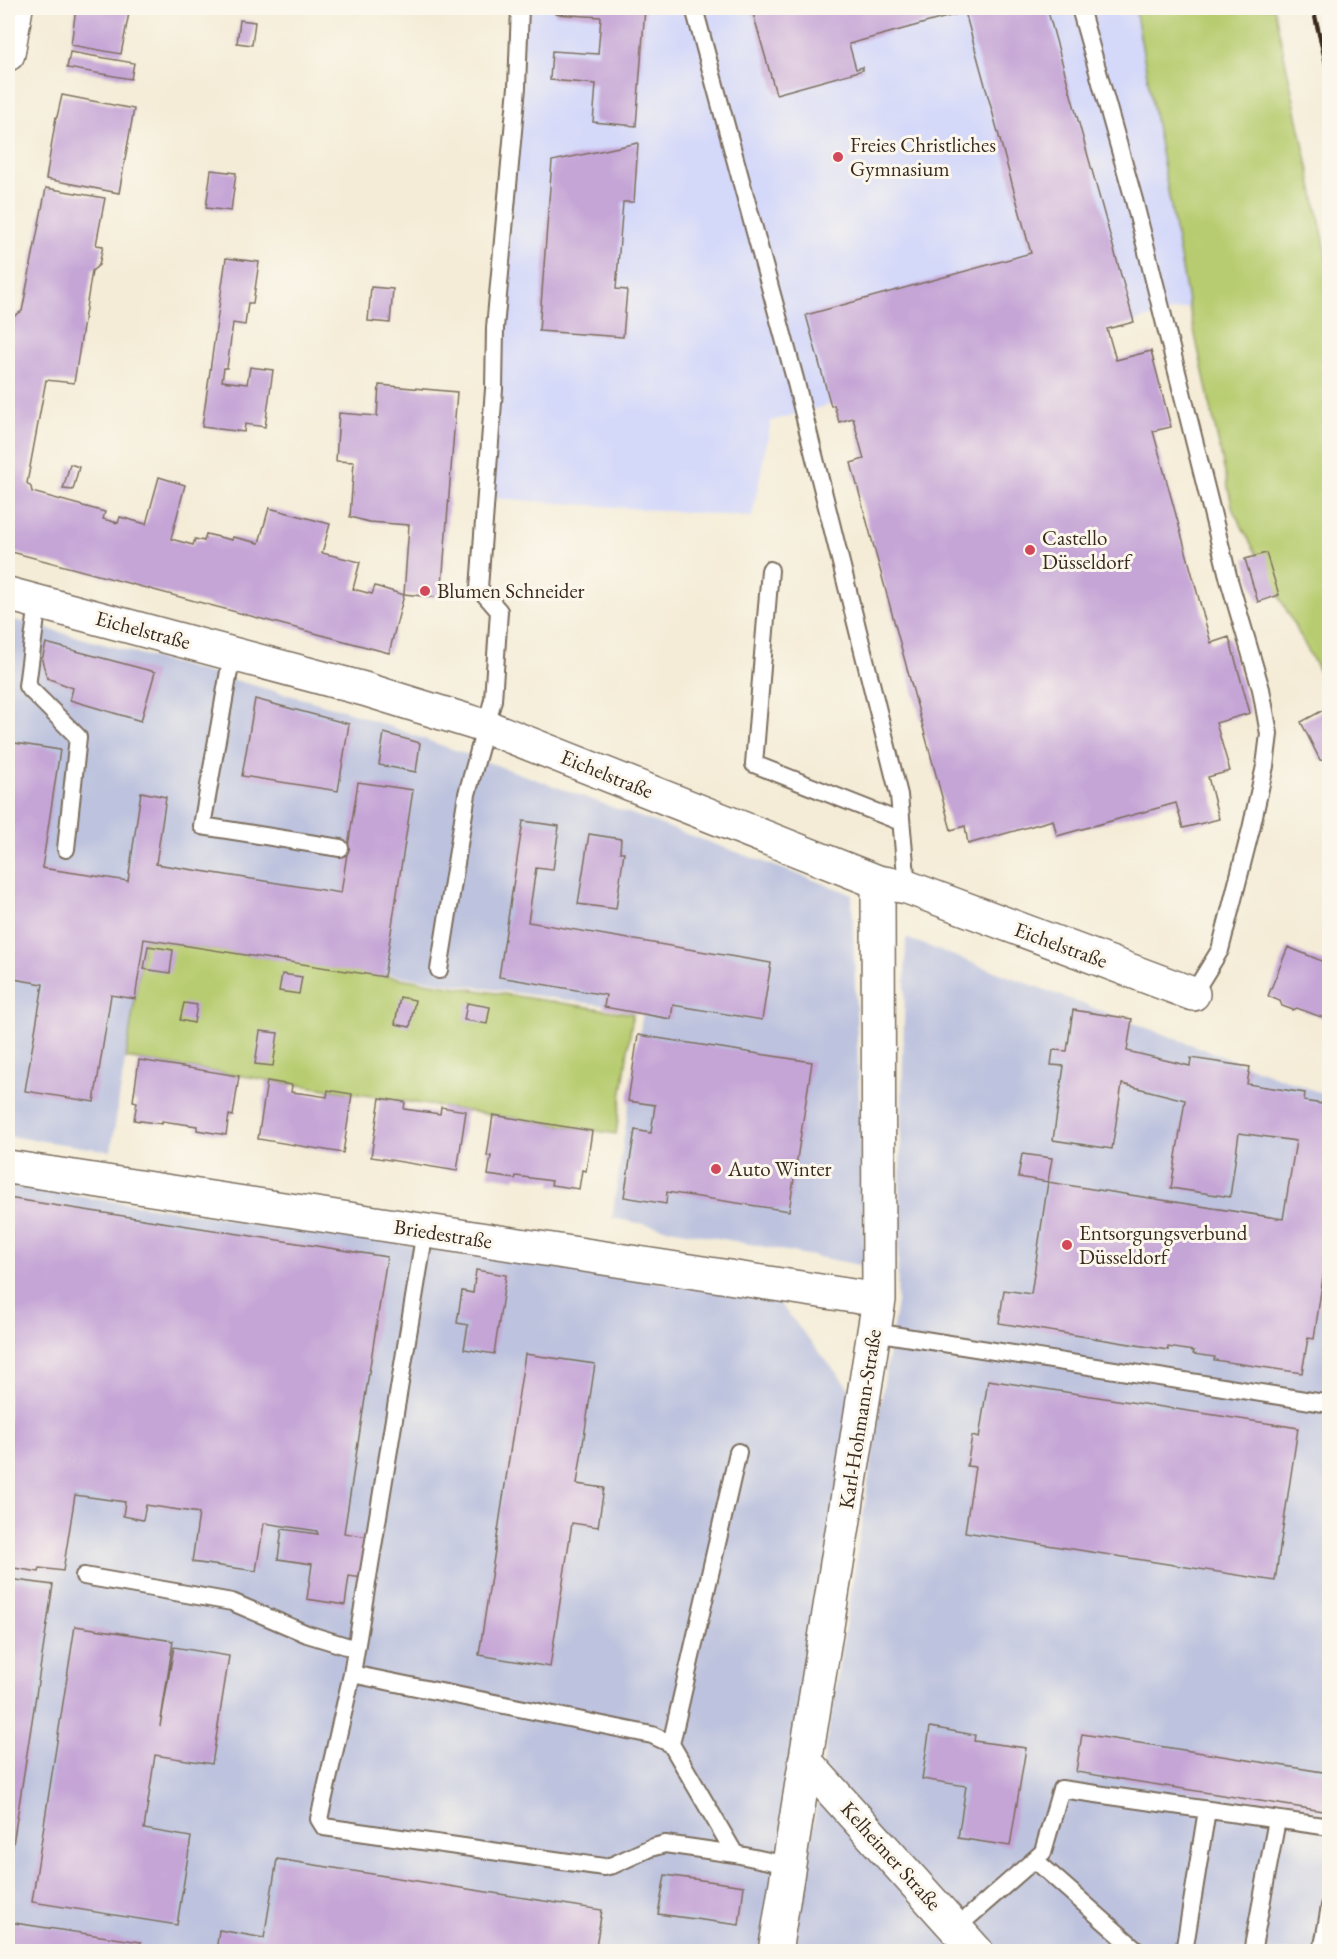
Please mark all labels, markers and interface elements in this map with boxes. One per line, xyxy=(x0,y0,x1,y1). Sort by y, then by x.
place label: Freies Christliches Gymnasium xyxy=(850,131,996,182)
marker: Freies Christliches Gymnasium xyxy=(831,150,845,164)
place label: Castello Düsseldorf xyxy=(1042,524,1133,575)
marker: Castello Düsseldorf xyxy=(1023,543,1037,557)
place label: Blumen Schneider xyxy=(437,577,585,604)
marker: Blumen Schneider xyxy=(418,584,432,598)
street label: Eichelstraße xyxy=(93,604,194,655)
street label: Eichelstraße xyxy=(557,743,657,804)
street label: Eichelstraße xyxy=(1011,915,1111,974)
place label: Auto Winter xyxy=(727,1155,832,1182)
marker: Auto Winter xyxy=(709,1162,723,1176)
street label: Briedestraße xyxy=(392,1212,494,1255)
place label: Entsorgungsverbund Düsseldorf xyxy=(1079,1219,1248,1270)
marker: Entsorgungsverbund Düsseldorf xyxy=(1060,1238,1074,1252)
street label: Karl-Hohmann-Straße xyxy=(832,1327,887,1511)
street label: Kelheimer Straße xyxy=(835,1795,948,1916)

